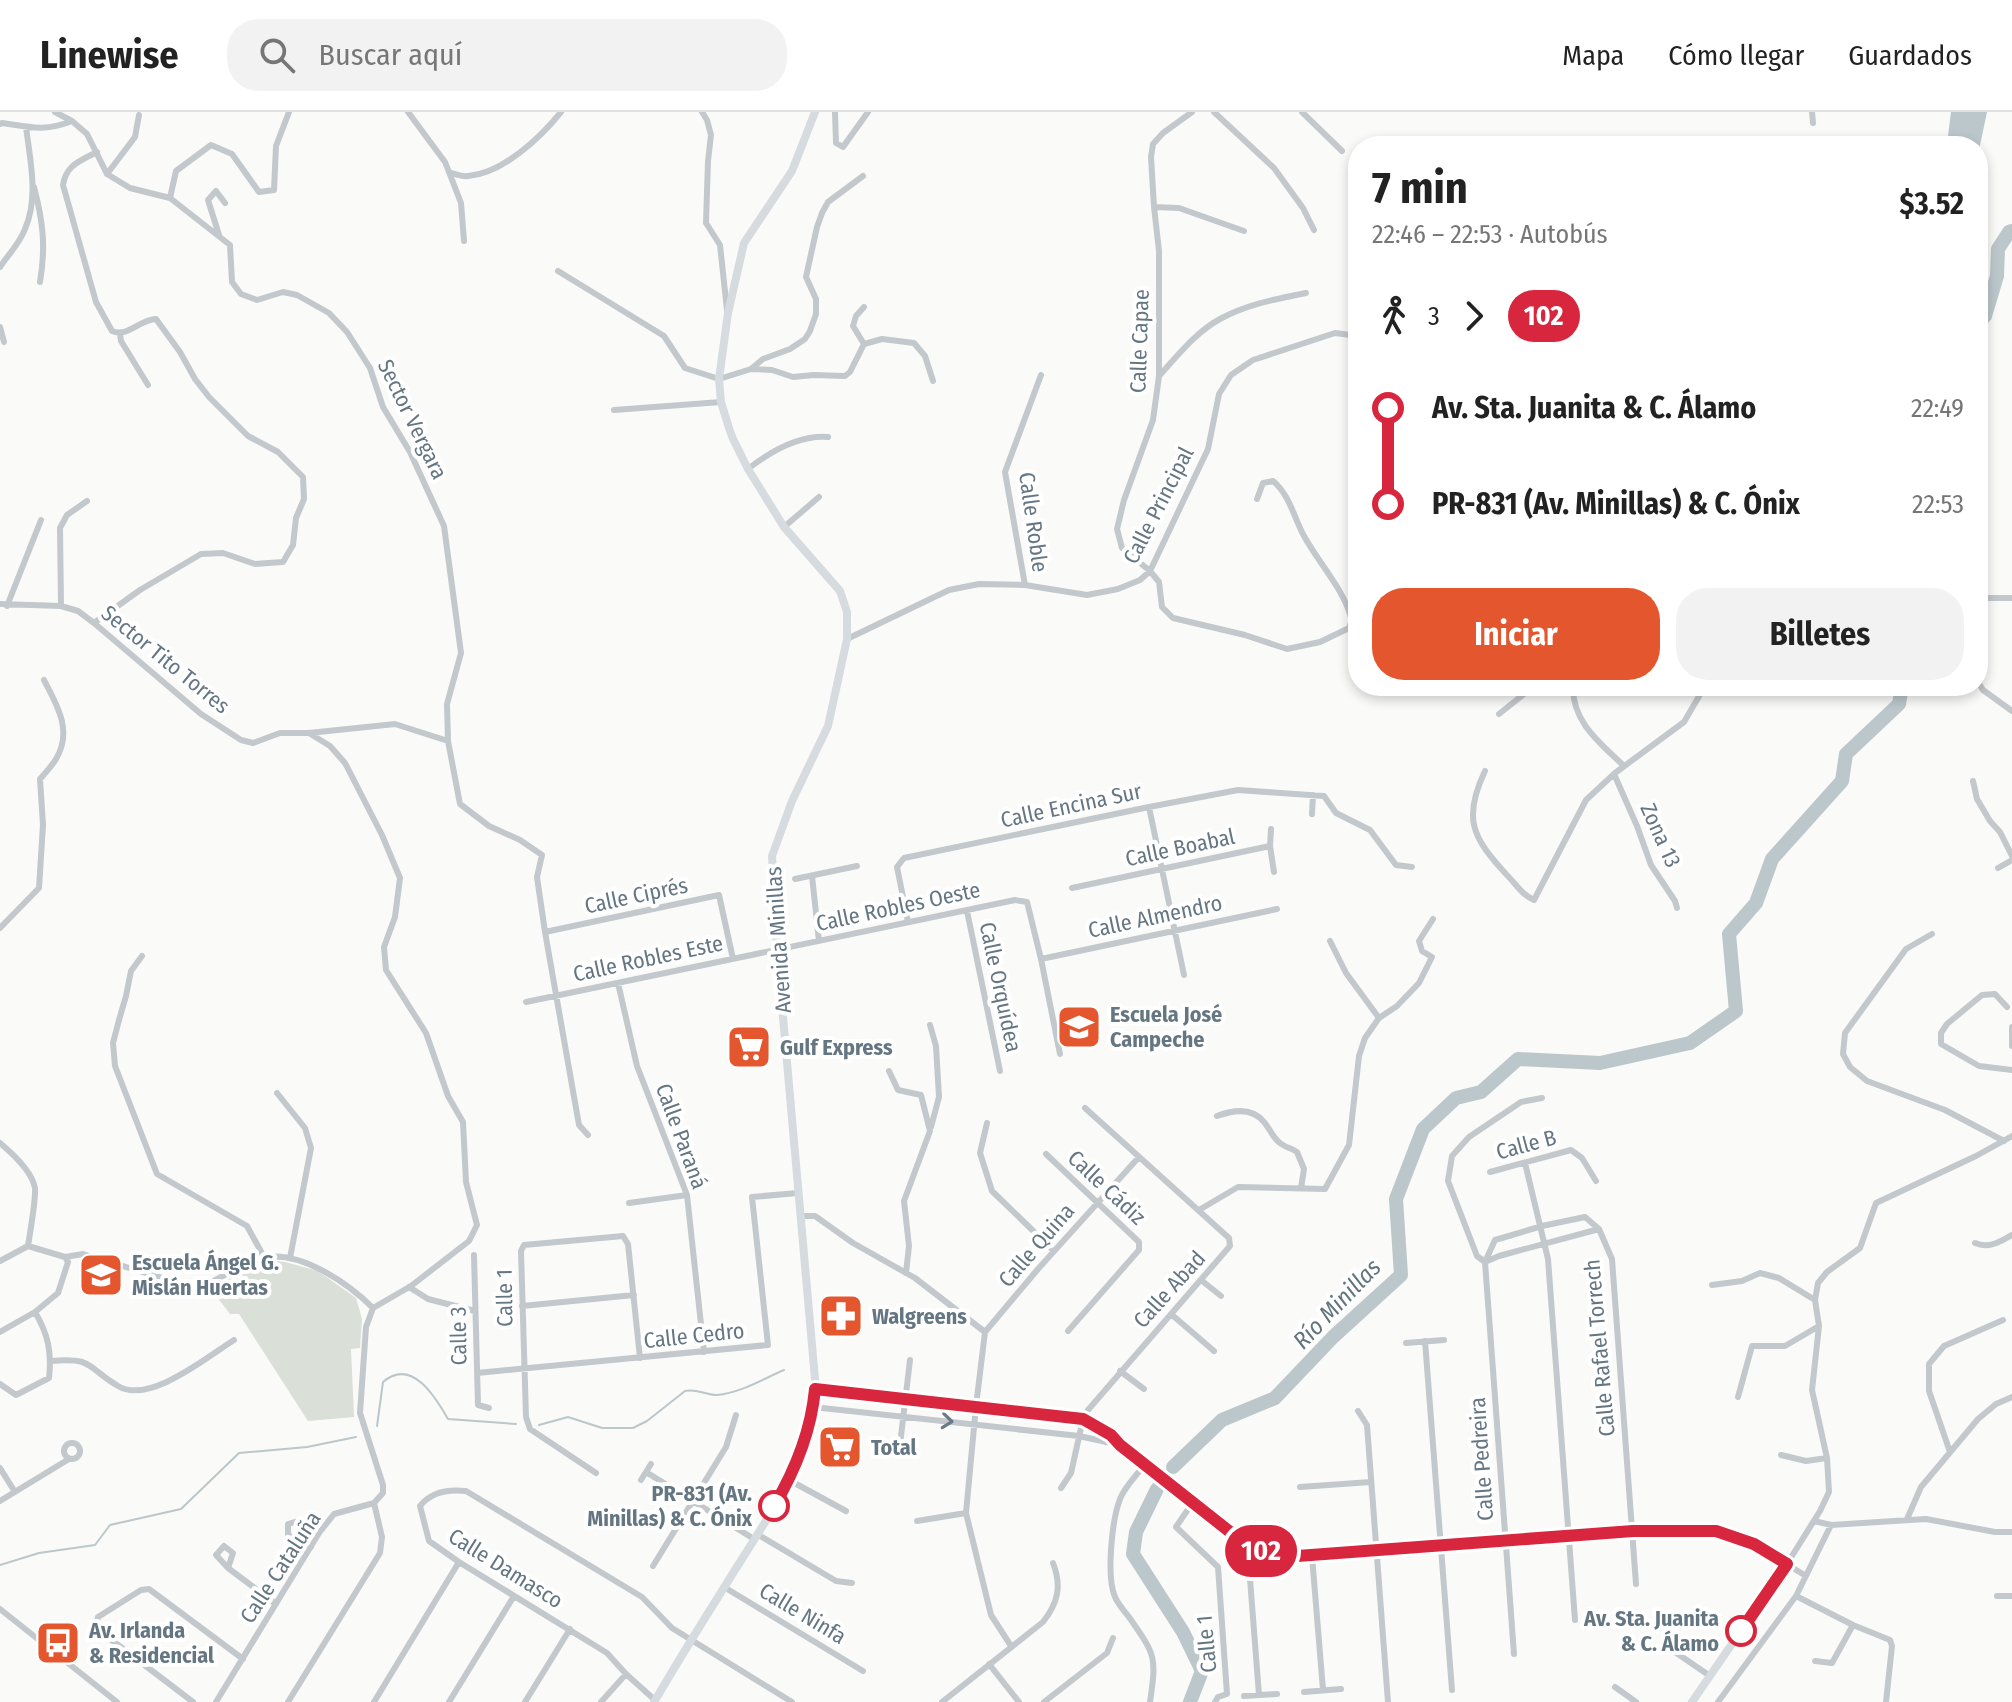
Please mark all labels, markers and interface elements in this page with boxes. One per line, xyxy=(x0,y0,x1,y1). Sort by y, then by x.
search box xyxy=(227,19,787,91)
text: Linewise xyxy=(40,32,179,78)
icon: search xyxy=(255,33,299,77)
text: Buscar aquí xyxy=(319,37,462,73)
text: Mapa xyxy=(1562,39,1624,72)
text: Cómo llegar xyxy=(1668,39,1804,72)
text: Guardados xyxy=(1848,39,1972,72)
text: 7 min xyxy=(1372,162,1468,215)
text: $3.52 xyxy=(1899,186,1964,222)
text: 22:46 – 22:53 · Autobús xyxy=(1372,219,1608,250)
street label: Calle Capae xyxy=(1124,289,1155,393)
icon: walk xyxy=(1372,294,1416,338)
icon: forward xyxy=(1452,294,1496,338)
text: 102 xyxy=(1524,299,1564,332)
text: 3 xyxy=(1428,301,1440,332)
street label: Sector Vergara xyxy=(372,355,453,483)
text: Av. Sta. Juanita & C. Álamo xyxy=(1432,390,1756,426)
text: 22:49 xyxy=(1911,393,1964,424)
street label: Calle Principal xyxy=(1117,442,1200,568)
street label: Calle Roble xyxy=(1013,470,1054,574)
text: PR-831 (Av. Minillas) & C. Ónix xyxy=(1432,486,1800,522)
text: 22:53 xyxy=(1912,489,1964,520)
button: Iniciar xyxy=(1372,588,1660,680)
button: Billetes xyxy=(1676,588,1964,680)
street label: Sector Tito Torres xyxy=(96,599,235,719)
street label: Calle Encina Sur xyxy=(998,777,1144,834)
street label: Zona 13 xyxy=(1634,799,1687,872)
street label: Calle Boabal xyxy=(1123,823,1237,872)
street label: Avenida Minillas xyxy=(760,866,797,1014)
street label: Calle Ciprés xyxy=(582,871,690,920)
street label: Calle Robles Oeste xyxy=(814,876,983,937)
street label: Calle Almendro xyxy=(1086,889,1225,944)
street label: Calle Orquídea xyxy=(974,920,1027,1054)
street label: Calle Robles Este xyxy=(571,929,725,988)
place label: Escuela José Campeche xyxy=(1110,1001,1222,1053)
school or university icon: Escuela José Campeche xyxy=(1055,1003,1103,1051)
supermarket icon: Gulf Express xyxy=(725,1023,773,1071)
place label: Gulf Express xyxy=(780,1034,893,1061)
street label: Calle Paraná xyxy=(650,1080,713,1193)
street label: Calle B xyxy=(1493,1124,1559,1165)
street label: Calle Cádiz xyxy=(1062,1144,1151,1230)
street label: Calle Quina xyxy=(993,1198,1080,1293)
street label: Calle Abad xyxy=(1128,1245,1211,1334)
place label: Escuela Ángel G. Mislán Huertas xyxy=(132,1249,279,1301)
school or university icon: Escuela Ángel G. Mislán Huertas xyxy=(77,1251,125,1299)
water label: Río Minillas xyxy=(1287,1253,1387,1355)
street label: Calle Rafael Torrech xyxy=(1578,1258,1621,1438)
street label: Calle 1 xyxy=(490,1269,519,1327)
pharmacy icon: Walgreens xyxy=(817,1292,865,1340)
place label: Walgreens xyxy=(872,1303,967,1330)
street label: Calle 3 xyxy=(444,1306,473,1366)
street label: Calle Cedro xyxy=(642,1317,746,1354)
street label: Calle Pedreira xyxy=(1464,1396,1499,1522)
one-way arrow xyxy=(941,1412,954,1429)
supermarket icon: Total xyxy=(816,1423,864,1471)
place label: Total xyxy=(871,1434,918,1461)
place label: PR-831 (Av. Minillas) & C. Ónix xyxy=(587,1480,753,1532)
marker: PR-831 (Av. Minillas) & C. Ónix xyxy=(759,1491,789,1521)
street label: Calle Cataluña xyxy=(234,1506,327,1628)
street label: Calle Damasco xyxy=(443,1523,568,1614)
line badge: 102 xyxy=(1215,1525,1307,1577)
text: 102 xyxy=(1241,1534,1281,1567)
street label: Calle Ninfa xyxy=(754,1577,851,1650)
place label: Av. Sta. Juanita & C. Álamo xyxy=(1583,1605,1719,1657)
street label: Calle 1 xyxy=(1191,1614,1222,1674)
marker: Av. Sta. Juanita & C. Álamo xyxy=(1726,1616,1756,1646)
place label: Av. Irlanda & Residencial xyxy=(88,1617,215,1669)
bus stop icon: Av. Irlanda & Residencial xyxy=(34,1619,82,1667)

